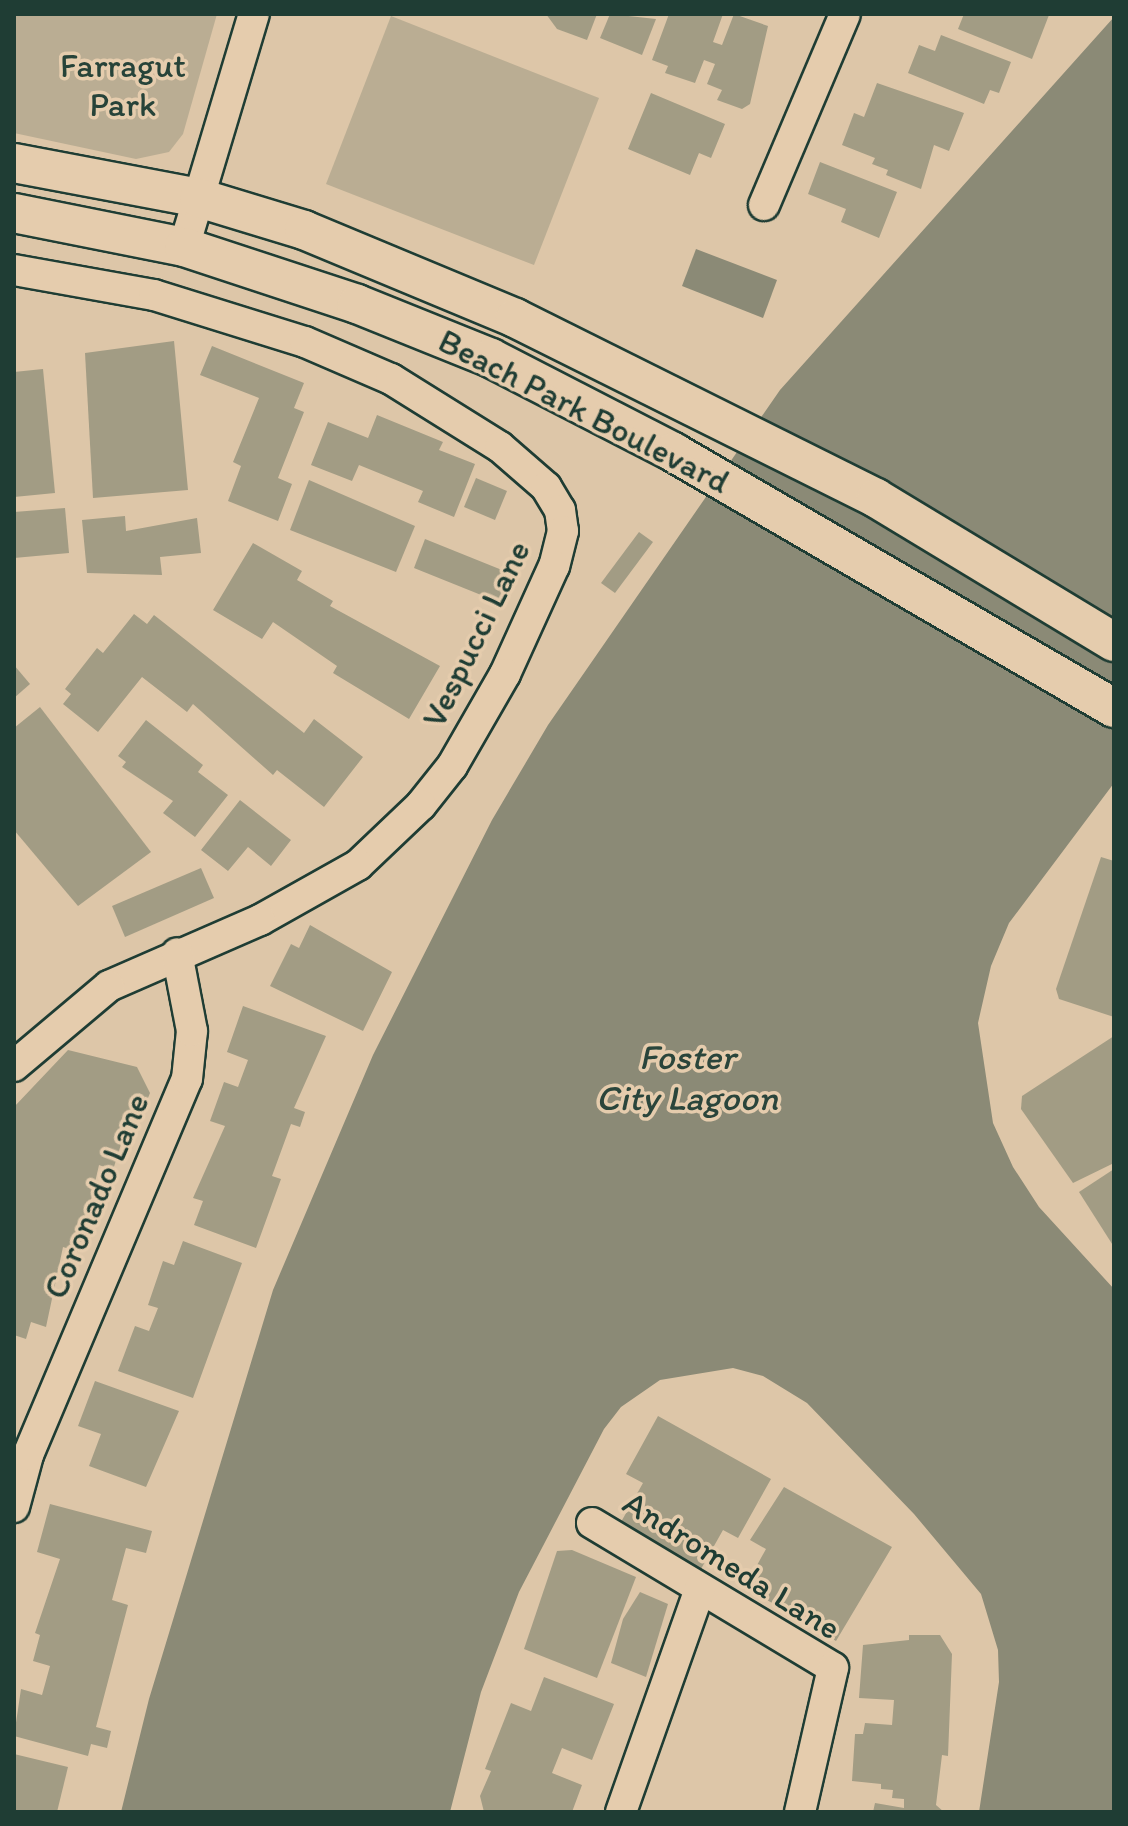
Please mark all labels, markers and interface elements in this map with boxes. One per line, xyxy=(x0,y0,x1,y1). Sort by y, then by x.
park label: Farragut Park xyxy=(60,45,186,124)
street label: Beach Park Boulevard xyxy=(432,320,736,502)
street label: Vespucci Lane xyxy=(413,534,539,734)
water label: Foster City Lagoon xyxy=(596,1034,778,1119)
street label: Coronado Lane xyxy=(34,1087,158,1305)
street label: Andromeda Lane xyxy=(616,1482,848,1648)

